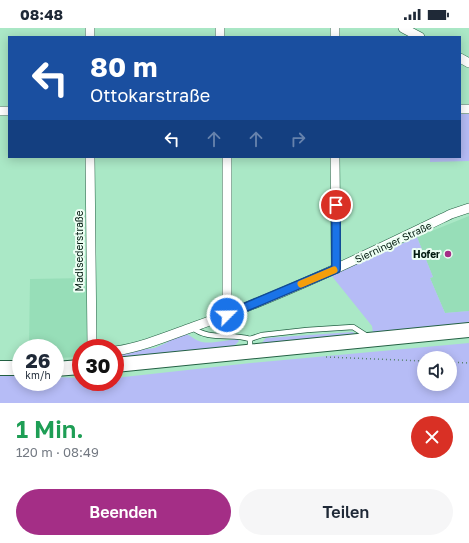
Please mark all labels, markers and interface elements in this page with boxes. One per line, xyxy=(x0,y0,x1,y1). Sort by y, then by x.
text: 08:48 xyxy=(20,5,63,23)
text: 80 m xyxy=(90,50,158,83)
icon: left xyxy=(24,52,76,104)
text: Ottokarstraße xyxy=(90,84,210,106)
icon: left xyxy=(161,128,183,150)
icon: ahead xyxy=(203,128,225,150)
icon: ahead xyxy=(245,128,267,150)
icon: right xyxy=(287,128,309,150)
pin xyxy=(319,188,353,222)
icon: arrive xyxy=(325,194,347,216)
street label: Madlsederstraße xyxy=(73,210,85,291)
street label: Sierninger Straße xyxy=(353,219,433,265)
place label: Hofer xyxy=(413,248,440,260)
marker: Hofer xyxy=(443,249,453,259)
position arrow xyxy=(206,294,248,336)
speed limit sign: 30 xyxy=(72,339,124,391)
text: 26 xyxy=(26,348,50,372)
map controls xyxy=(417,351,457,391)
button: sound xyxy=(417,351,457,391)
text: km/h xyxy=(25,369,51,381)
text: 1 Min. xyxy=(16,414,84,443)
button: close xyxy=(411,416,453,458)
text: 120 m · 08:49 xyxy=(16,444,99,460)
button: Beenden xyxy=(16,489,231,535)
button: Teilen xyxy=(239,489,453,535)

